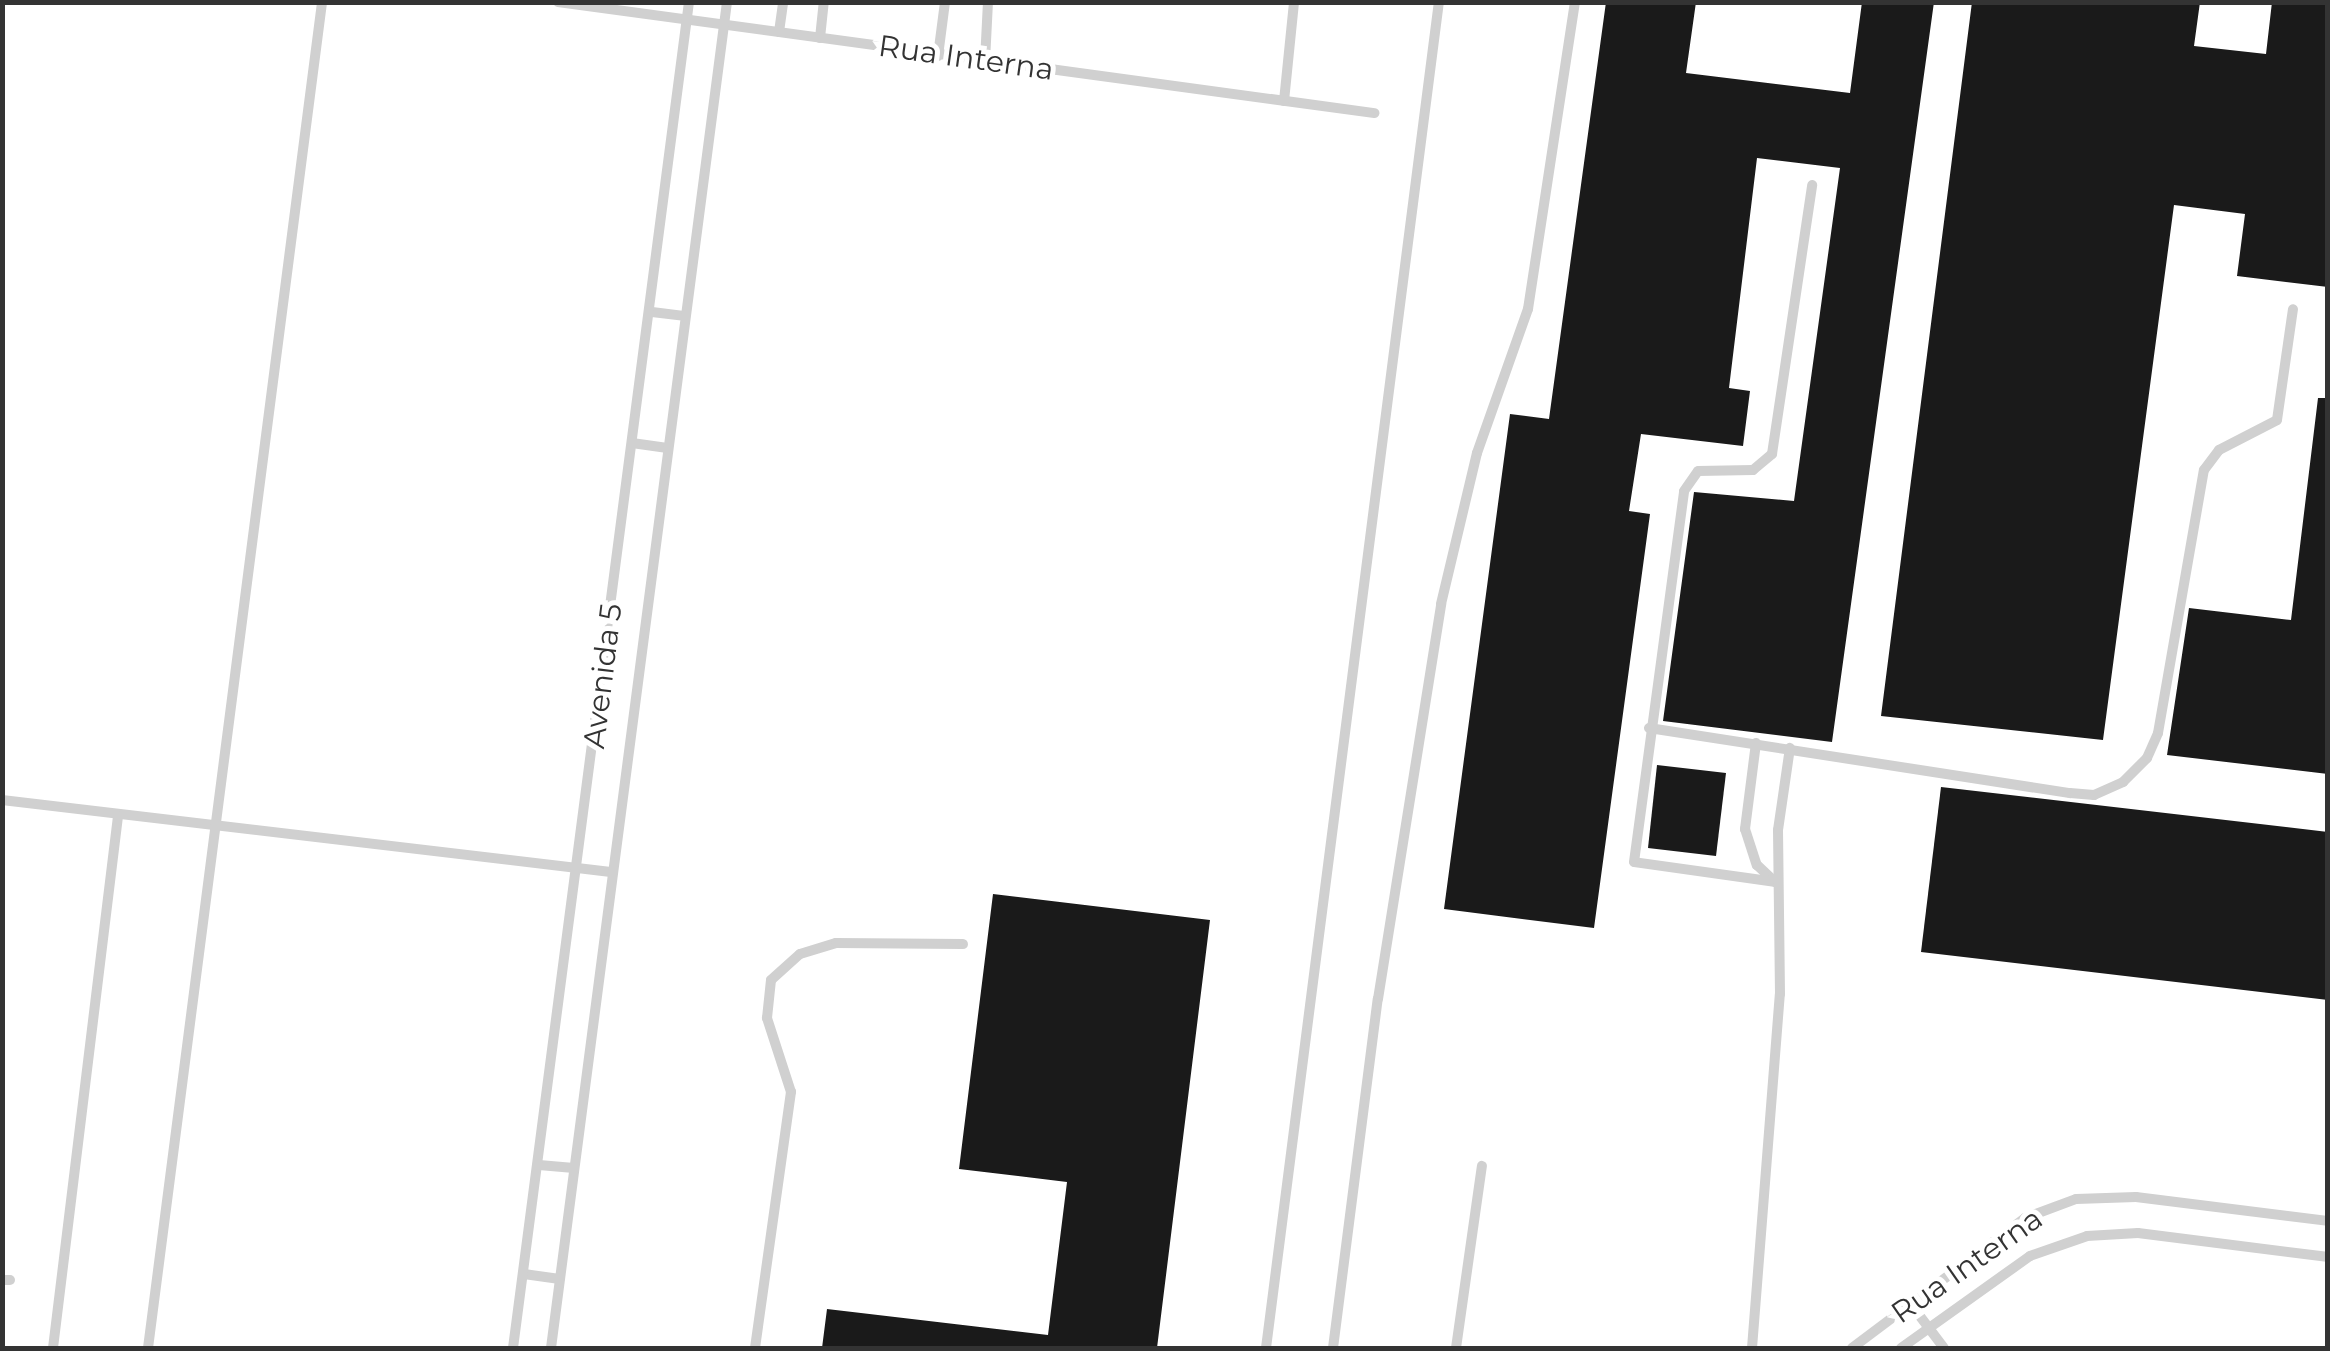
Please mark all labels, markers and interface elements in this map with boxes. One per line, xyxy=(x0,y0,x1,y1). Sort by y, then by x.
street label: Rua Interna xyxy=(876,28,1056,88)
street label: Avenida 5 xyxy=(576,601,630,751)
street label: Rua Interna xyxy=(1884,1201,2050,1331)

